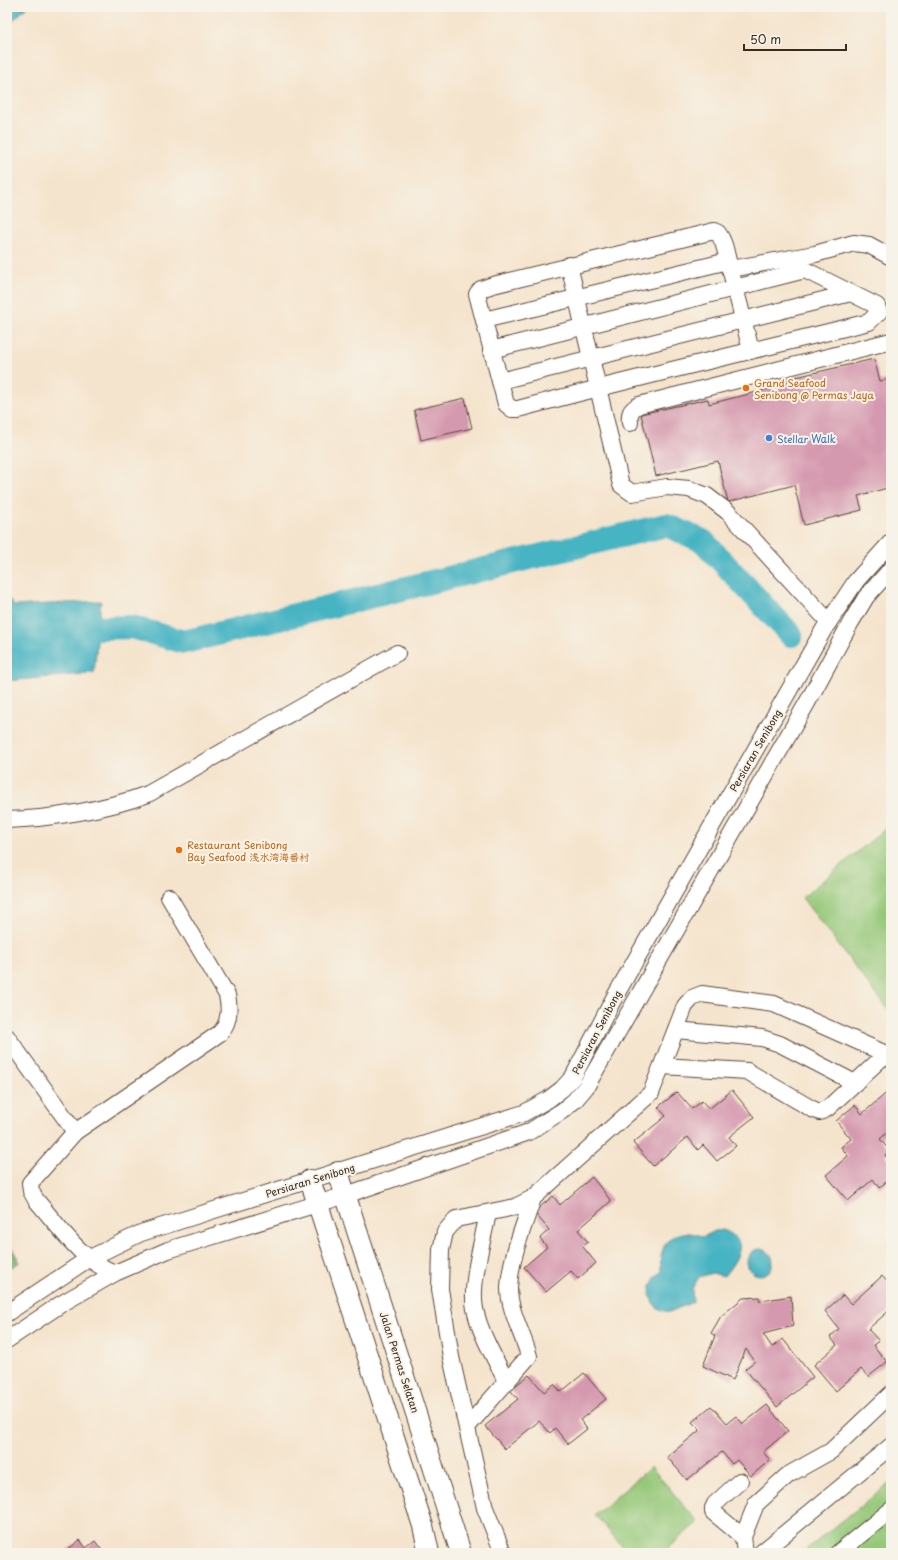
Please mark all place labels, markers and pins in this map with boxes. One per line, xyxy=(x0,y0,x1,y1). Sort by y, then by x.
place label: Grand Seafood Senibong @ Permas Jaya xyxy=(754,375,874,402)
marker: Grand Seafood Senibong @ Permas Jaya xyxy=(741,383,751,393)
place label: Stellar Walk xyxy=(777,431,836,446)
marker: Stellar Walk xyxy=(764,433,774,443)
place label: Restaurant Senibong Bay Seafood 浅水湾海番村 xyxy=(187,837,309,864)
marker: Restaurant Senibong Bay Seafood 浅水湾海番村 xyxy=(174,845,184,855)

